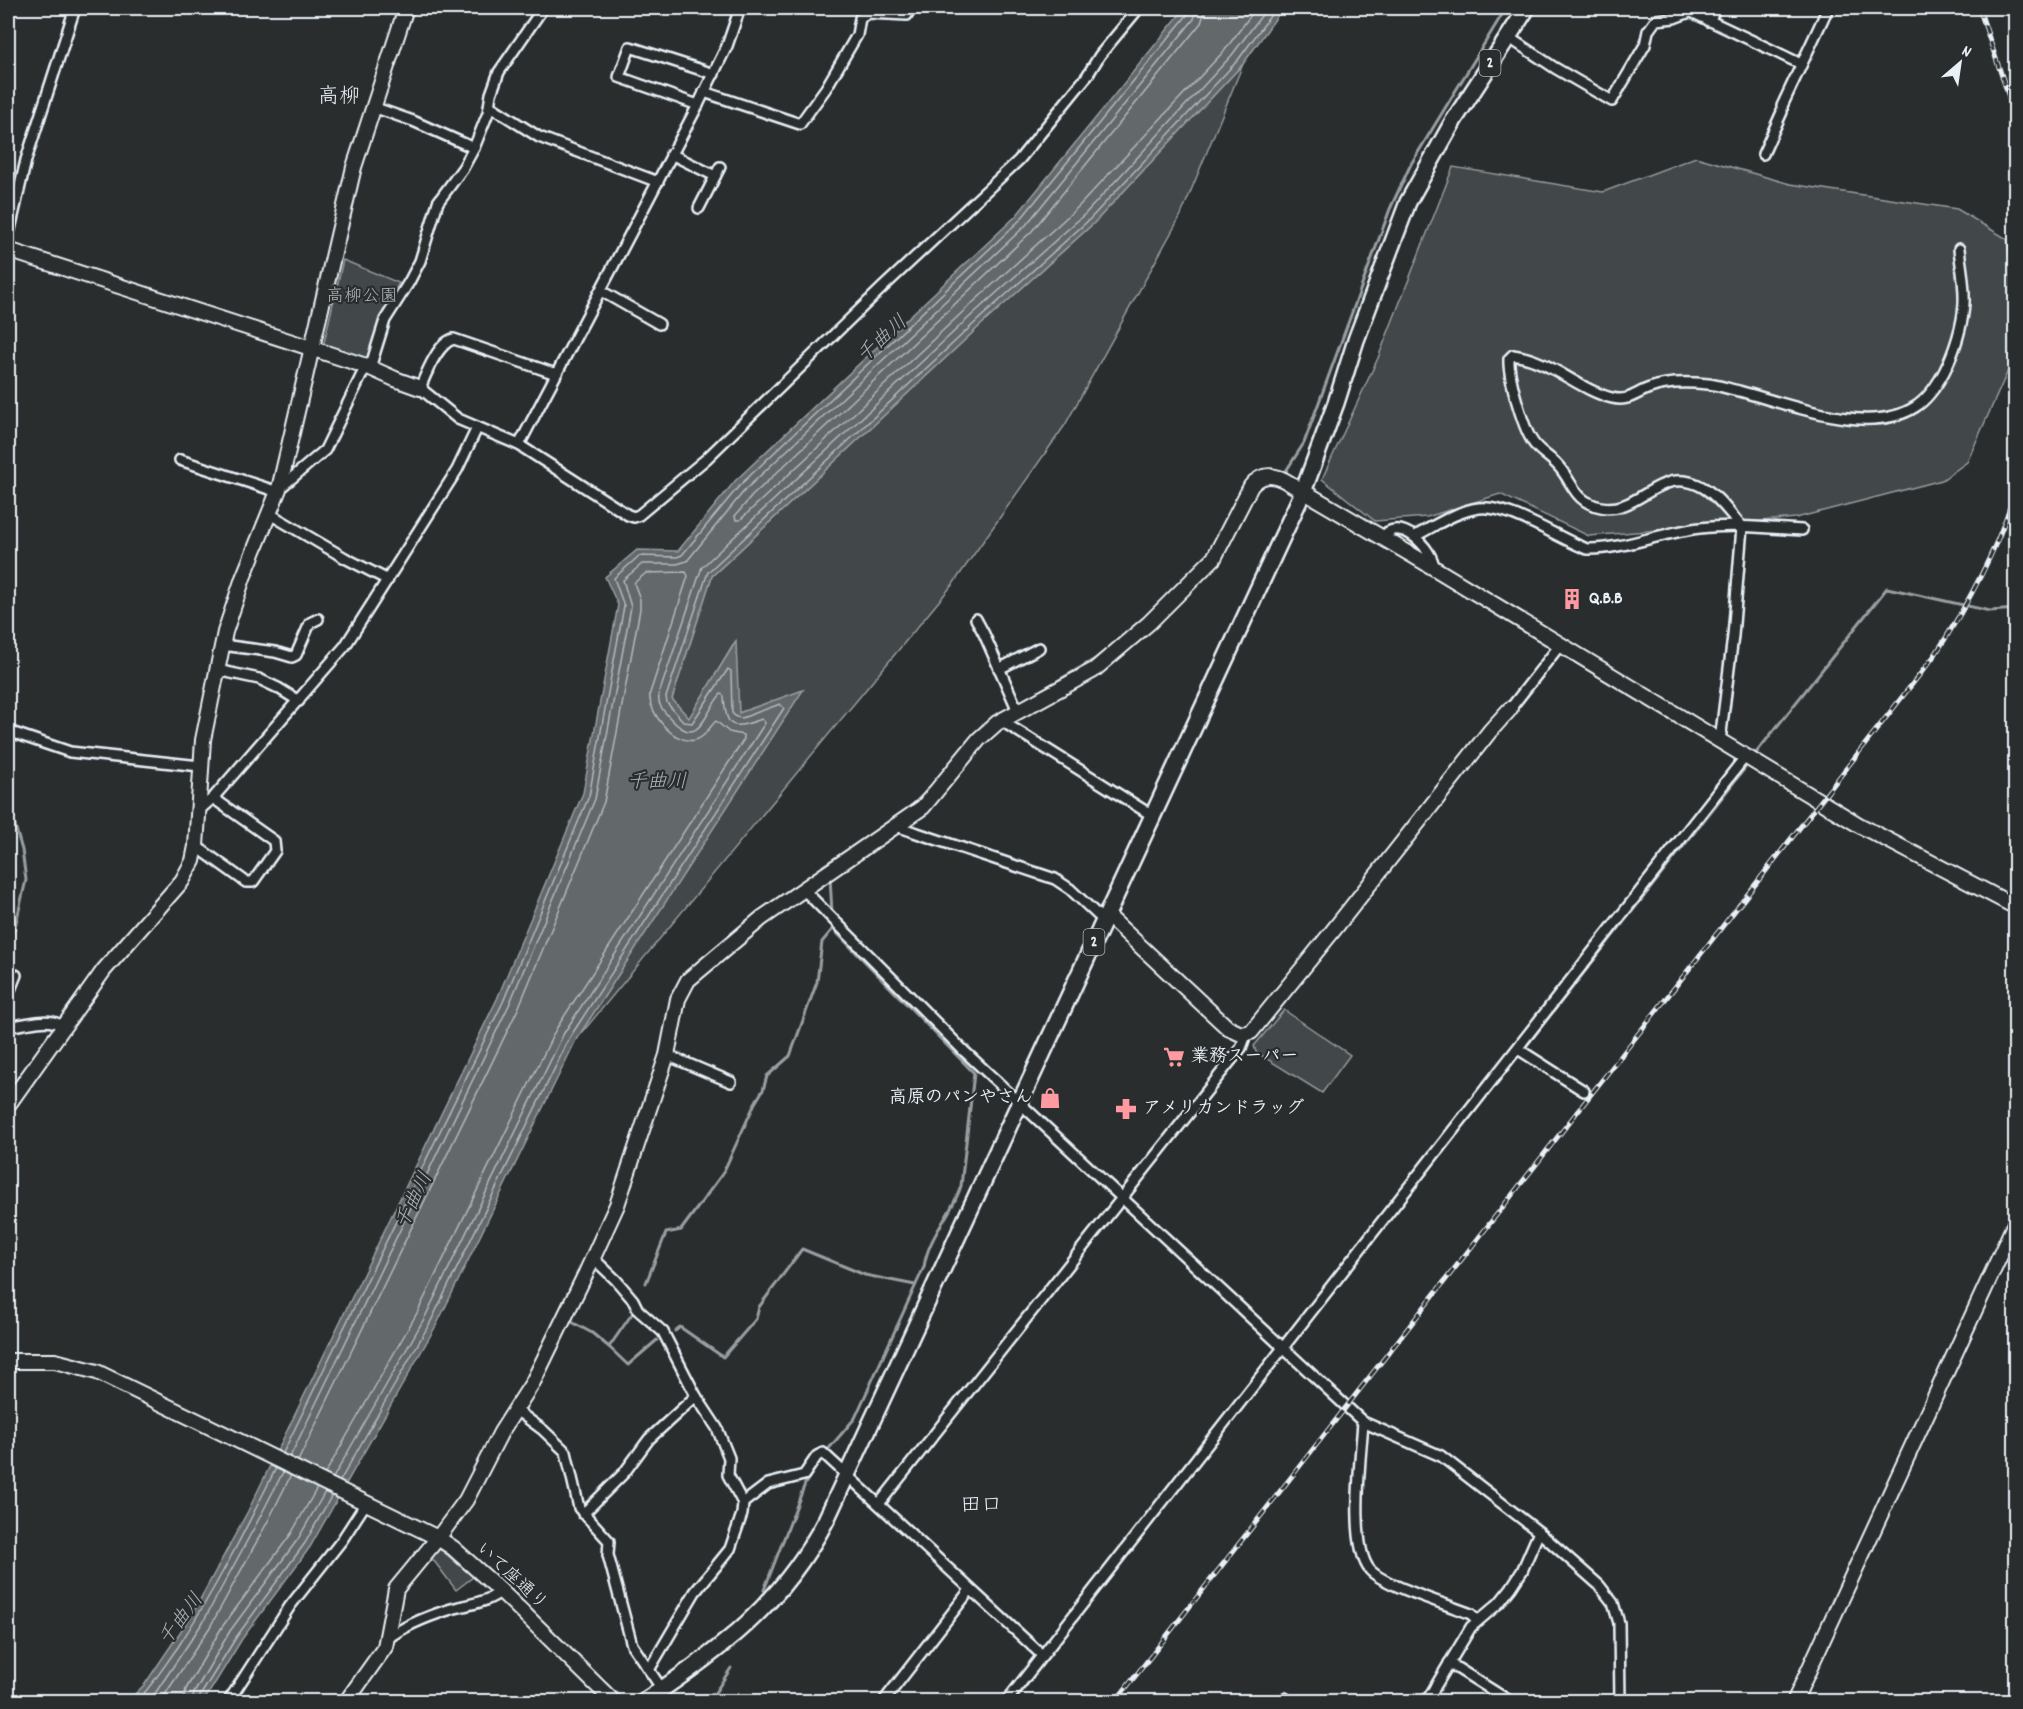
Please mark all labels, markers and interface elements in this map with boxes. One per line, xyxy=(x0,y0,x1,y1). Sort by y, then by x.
north arrow xyxy=(1930,33,1990,93)
text: N xyxy=(1957,40,1975,64)
road number: 2 xyxy=(1480,50,1500,76)
district label: 高柳 xyxy=(318,83,360,113)
park label: 高柳公園 xyxy=(326,285,398,310)
water label: 千曲川 xyxy=(851,310,915,370)
building icon: Q.B.B xyxy=(1560,587,1584,611)
place label: Q.B.B xyxy=(1589,587,1623,612)
water label: 千曲川 xyxy=(627,769,687,797)
road number: 2 xyxy=(1084,929,1104,955)
supermarket icon: 業務スーパー xyxy=(1162,1045,1186,1069)
place label: 業務スーパー xyxy=(1191,1045,1298,1070)
place label: 高原のパンやさん xyxy=(889,1086,1033,1111)
shop icon: 高原のパンやさん xyxy=(1038,1086,1062,1110)
pharmacy icon: アメリカンドラッグ xyxy=(1114,1097,1138,1121)
place label: アメリカンドラッグ xyxy=(1143,1097,1304,1122)
water label: 千曲川 xyxy=(389,1168,441,1234)
district label: 田口 xyxy=(960,1492,1002,1522)
street label: いて座通り xyxy=(470,1537,552,1617)
water label: 千曲川 xyxy=(153,1588,211,1652)

